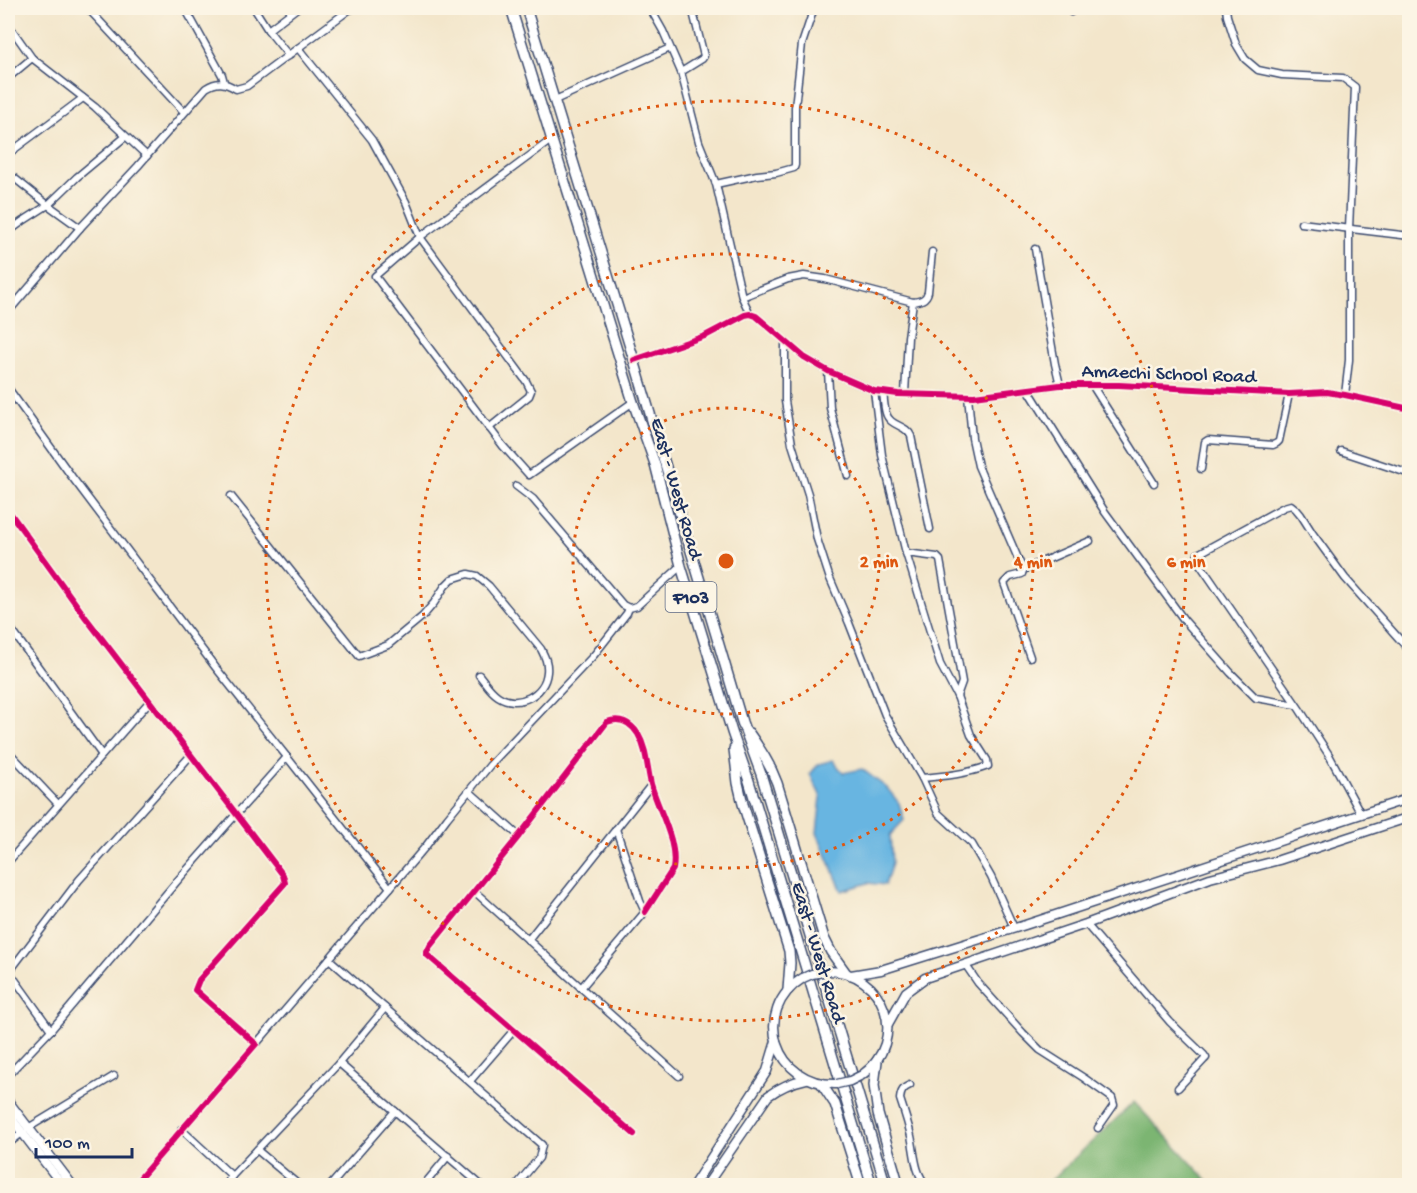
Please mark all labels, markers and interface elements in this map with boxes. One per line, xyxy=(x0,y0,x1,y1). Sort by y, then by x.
street label: Amaechi School Road xyxy=(1081,361,1259,390)
street label: East - West Road xyxy=(643,416,706,565)
centre of rings xyxy=(716,551,736,571)
text: 2 min xyxy=(860,553,899,574)
text: 4 min xyxy=(1013,553,1052,574)
text: 6 min xyxy=(1167,553,1206,574)
road number: F103 xyxy=(666,582,716,612)
street label: East - West Road xyxy=(784,880,850,1028)
scale bar xyxy=(36,1121,132,1159)
text: 100 m xyxy=(44,1134,90,1155)

